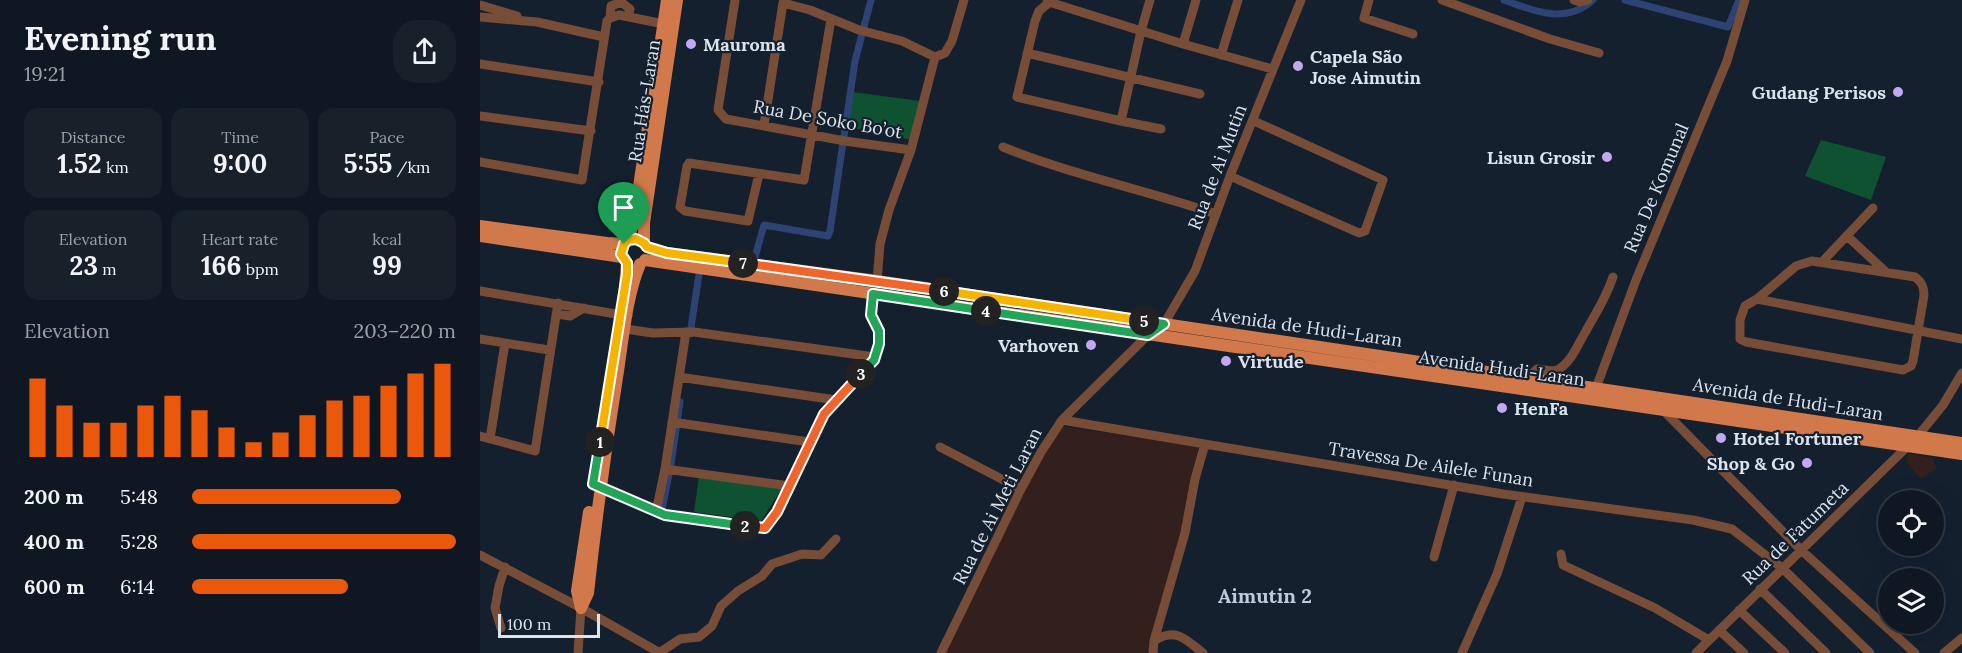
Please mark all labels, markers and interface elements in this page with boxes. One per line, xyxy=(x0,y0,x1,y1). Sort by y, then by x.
text: Evening run xyxy=(24,17,216,59)
button: share xyxy=(393,20,456,83)
place label: Mauroma xyxy=(703,33,786,56)
marker: Mauroma xyxy=(684,37,698,51)
street label: Rua Hás-Laran xyxy=(623,38,665,164)
place label: Capela São Jose Aimutin xyxy=(1310,45,1422,89)
marker: Capela São Jose Aimutin xyxy=(1291,59,1305,73)
text: 19:21 xyxy=(24,61,66,86)
place label: Gudang Perisos xyxy=(1752,81,1886,104)
marker: Gudang Perisos xyxy=(1891,85,1905,99)
street label: Rua De Soko Bo’ot xyxy=(752,95,904,143)
street label: Rua de Ai Mutin xyxy=(1183,101,1252,233)
street label: Rua De Komunal xyxy=(1618,120,1694,256)
text: Distance xyxy=(60,127,126,147)
text: Time xyxy=(221,127,259,147)
text: Pace xyxy=(370,127,404,147)
place label: Lisun Grosir xyxy=(1487,146,1595,169)
text: 1.52 xyxy=(57,147,102,180)
text: 9:00 xyxy=(213,147,267,180)
text: 5:55 xyxy=(344,147,392,180)
marker: Lisun Grosir xyxy=(1600,150,1614,164)
text: km xyxy=(102,157,129,177)
text: /km xyxy=(392,157,430,177)
pin xyxy=(598,182,649,244)
icon: arrive xyxy=(607,191,640,224)
text: Elevation xyxy=(59,229,127,249)
text: Heart rate xyxy=(202,229,278,249)
text: kcal xyxy=(372,229,402,249)
pin: 7 xyxy=(728,248,758,278)
text: 23 xyxy=(70,249,98,282)
text: 166 xyxy=(201,249,242,282)
text: 99 xyxy=(372,249,402,282)
text: 7 xyxy=(739,253,747,273)
text: m xyxy=(98,259,116,279)
text: bpm xyxy=(242,259,279,279)
pin: 6 xyxy=(929,276,959,306)
text: 6 xyxy=(939,281,949,301)
pin: 4 xyxy=(971,296,1001,326)
text: 4 xyxy=(982,301,990,321)
street label: Avenida de Hudi-Laran xyxy=(1209,302,1404,352)
pin: 5 xyxy=(1129,306,1159,336)
text: 5 xyxy=(1140,311,1148,331)
text: Elevation xyxy=(24,318,110,343)
text: 203–220 m xyxy=(354,318,456,343)
place label: Varhoven xyxy=(998,334,1080,357)
marker: Varhoven xyxy=(1084,338,1098,352)
street label: Avenida Hudi-Laran xyxy=(1417,345,1586,391)
place label: Virtude xyxy=(1238,350,1304,373)
marker: Virtude xyxy=(1219,354,1233,368)
pin: 3 xyxy=(846,359,876,389)
text: 3 xyxy=(857,364,865,384)
street label: Avenida de Hudi-Laran xyxy=(1690,372,1885,425)
place label: HenFa xyxy=(1514,397,1569,420)
marker: HenFa xyxy=(1495,401,1509,415)
street label: Rua de Ai Meti Laran xyxy=(947,424,1047,588)
pin: 1 xyxy=(585,427,615,457)
place label: Hotel Fortuner xyxy=(1733,427,1862,450)
marker: Hotel Fortuner xyxy=(1714,431,1728,445)
text: 1 xyxy=(597,432,603,452)
street label: Travessa De Ailele Funan xyxy=(1327,436,1535,492)
place label: Shop & Go xyxy=(1707,452,1795,475)
marker: Shop & Go xyxy=(1800,456,1814,470)
street label: Rua de Fatumeta xyxy=(1737,476,1853,590)
text: 200 m xyxy=(24,484,84,509)
text: 5:48 xyxy=(120,484,158,509)
map controls xyxy=(1878,490,1944,634)
button: locate xyxy=(1878,490,1944,556)
pin: 2 xyxy=(730,511,760,541)
text: 2 xyxy=(741,516,749,536)
text: 400 m xyxy=(24,529,84,554)
text: 5:28 xyxy=(120,529,158,554)
button: layers xyxy=(1878,568,1944,634)
text: 600 m xyxy=(24,574,85,599)
text: 6:14 xyxy=(120,574,155,599)
district label: Aimutin 2 xyxy=(1218,583,1312,608)
scale bar xyxy=(498,611,600,638)
text: 100 m xyxy=(507,614,551,634)

